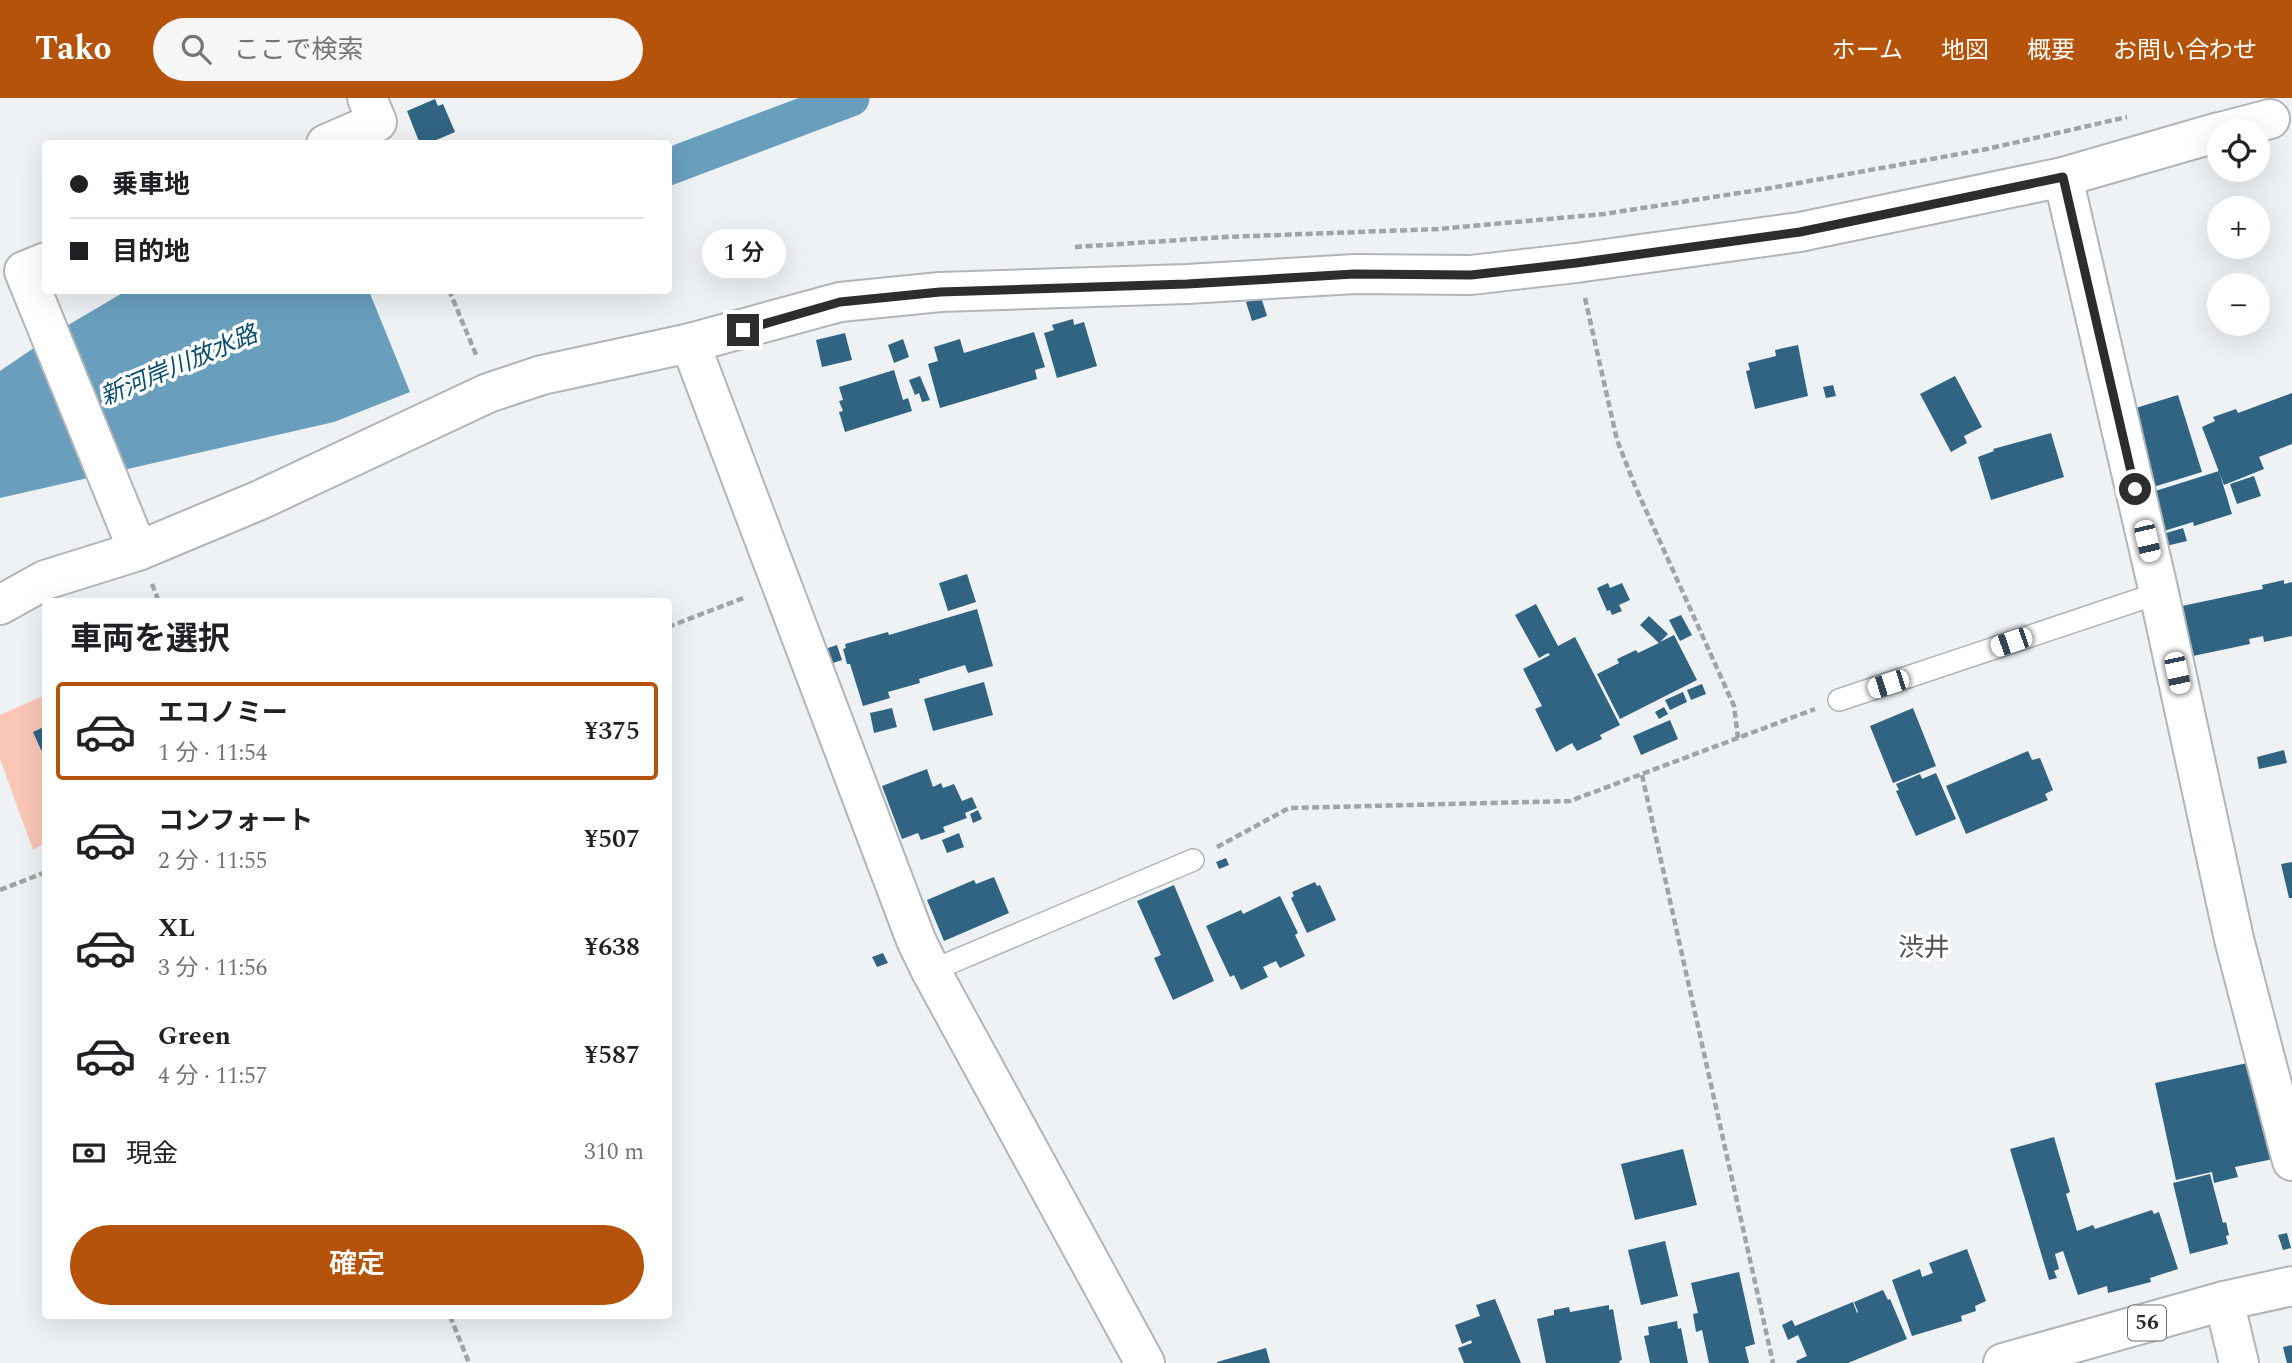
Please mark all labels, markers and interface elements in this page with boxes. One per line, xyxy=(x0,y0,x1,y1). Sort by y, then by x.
search box xyxy=(153,18,643,81)
text: Tako xyxy=(35,24,111,74)
icon: search xyxy=(177,30,215,68)
text: ここで検索 xyxy=(233,30,363,70)
text: ホーム xyxy=(1832,33,1903,69)
text: 地図 xyxy=(1941,33,1989,69)
text: 概要 xyxy=(2027,33,2075,69)
text: お問い合わせ xyxy=(2113,33,2257,69)
map controls xyxy=(2207,119,2270,336)
button: locate xyxy=(2207,119,2270,182)
text: 乗車地 xyxy=(112,165,190,205)
button: + xyxy=(2207,196,2270,259)
callout: 1 分 xyxy=(701,229,785,278)
text: 目的地 xyxy=(112,232,190,272)
text: 1 分 xyxy=(723,236,765,271)
button: − xyxy=(2207,273,2270,336)
route end xyxy=(727,314,759,346)
water label: 新河岸川放水路 xyxy=(95,316,265,415)
route start xyxy=(2119,473,2151,505)
car xyxy=(2133,518,2162,564)
text: 車両を選択 xyxy=(70,615,230,664)
car xyxy=(1988,625,2035,659)
car xyxy=(2163,650,2192,696)
car xyxy=(1865,668,1912,700)
text: エコノミー xyxy=(158,693,288,733)
icon: car xyxy=(74,700,137,763)
text: ¥375 xyxy=(584,711,640,751)
text: 1 分 · 11:54 xyxy=(158,736,267,771)
text: コンフォート xyxy=(158,801,313,841)
icon: car xyxy=(74,808,137,871)
text: ¥507 xyxy=(584,819,640,859)
text: 2 分 · 11:55 xyxy=(158,844,267,879)
text: XL xyxy=(158,908,195,948)
icon: car xyxy=(74,916,137,979)
text: ¥638 xyxy=(584,927,640,967)
district label: 渋井 xyxy=(1898,928,1950,968)
text: 3 分 · 11:56 xyxy=(158,951,267,986)
text: Green xyxy=(158,1016,231,1056)
icon: car xyxy=(74,1024,137,1087)
text: ¥587 xyxy=(584,1035,640,1075)
text: 4 分 · 11:57 xyxy=(158,1059,267,1094)
icon: cash xyxy=(70,1134,108,1172)
text: 現金 xyxy=(126,1134,178,1174)
text: 310 m xyxy=(584,1135,644,1170)
button: 確定 xyxy=(70,1225,644,1305)
road number: 56 xyxy=(2128,1306,2166,1340)

